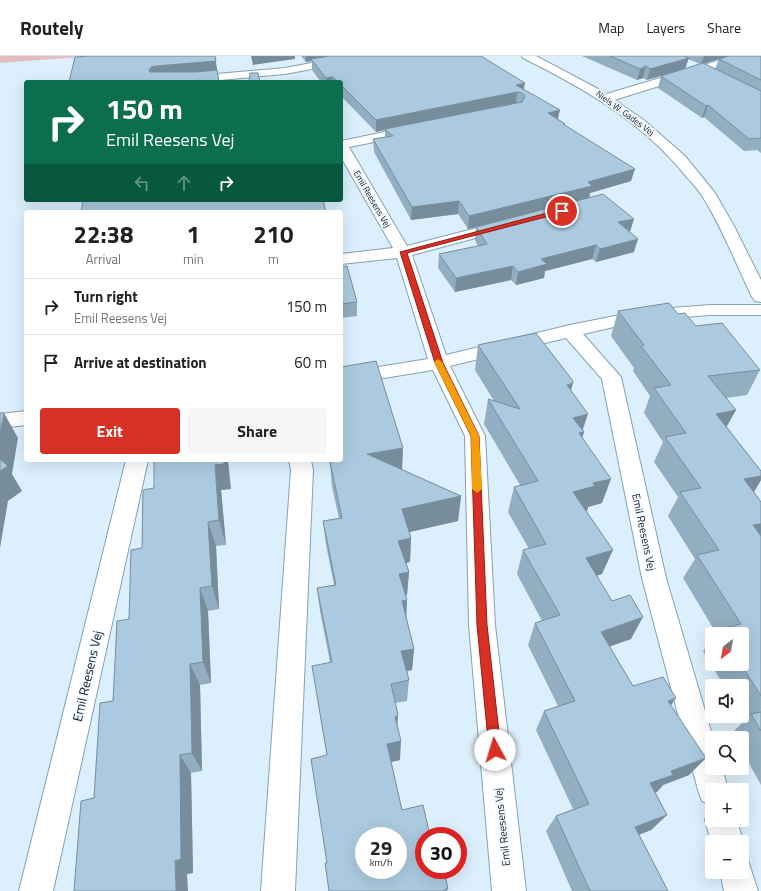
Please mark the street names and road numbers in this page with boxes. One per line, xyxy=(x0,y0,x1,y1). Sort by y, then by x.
street label: Niels W. Gades Vej xyxy=(593,87,657,138)
street label: Emil Reesens Vej xyxy=(351,168,394,230)
street label: Emil Reesens Vej xyxy=(628,492,660,572)
street label: Emil Reesens Vej xyxy=(67,629,107,723)
street label: Emil Reesens Vej xyxy=(490,787,514,867)

